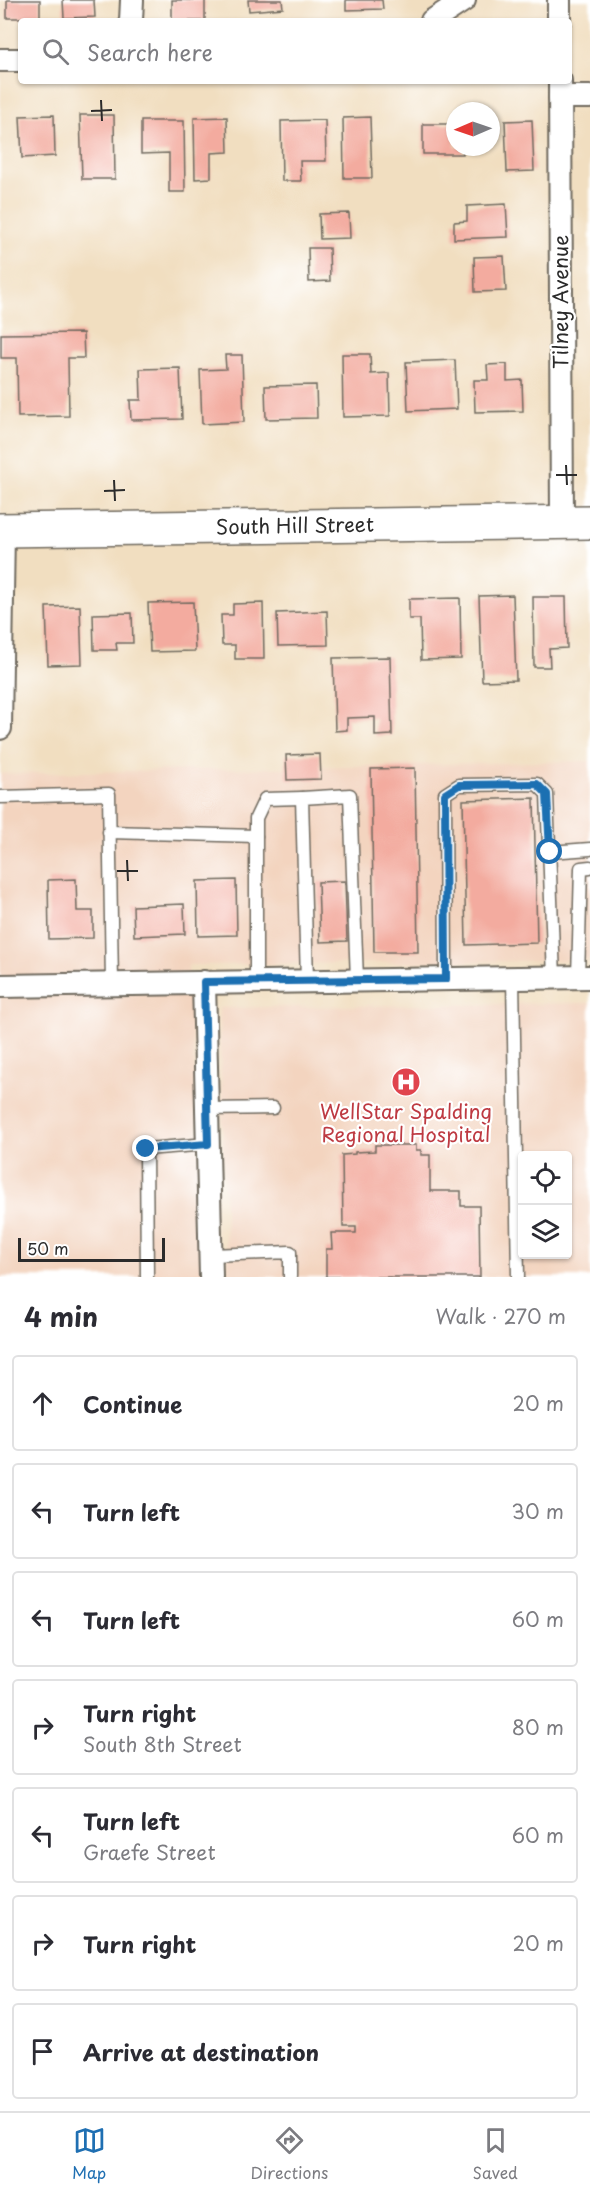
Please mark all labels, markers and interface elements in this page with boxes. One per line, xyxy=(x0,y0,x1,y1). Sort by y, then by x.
search box xyxy=(18,18,572,84)
icon: search xyxy=(39,35,72,68)
text: Search here xyxy=(87,35,213,68)
north arrow xyxy=(446,102,500,156)
street label: Tilney Avenue xyxy=(545,235,575,369)
street label: South Hill Street xyxy=(216,509,374,541)
route start xyxy=(536,838,562,864)
hospital icon: WellStar Spalding Regional Hospital xyxy=(390,1066,422,1098)
place label: WellStar Spalding Regional Hospital xyxy=(320,1096,492,1149)
route end xyxy=(132,1135,158,1161)
map controls xyxy=(518,1151,572,1259)
button: locate xyxy=(518,1151,572,1205)
button: layers xyxy=(518,1205,572,1259)
scale bar xyxy=(18,1235,165,1262)
text: 50 m xyxy=(27,1236,68,1260)
text: 4 min xyxy=(24,1297,98,1336)
text: Walk · 270 m xyxy=(435,1301,566,1331)
icon: ahead xyxy=(26,1387,59,1420)
text: Continue xyxy=(83,1387,182,1420)
text: 20 m xyxy=(512,1388,564,1418)
icon: left xyxy=(26,1495,59,1528)
text: Turn left xyxy=(83,1495,180,1528)
text: 30 m xyxy=(511,1496,564,1526)
icon: left xyxy=(26,1603,59,1636)
text: Turn left xyxy=(83,1603,180,1636)
text: 60 m xyxy=(512,1604,564,1634)
text: Turn right xyxy=(83,1696,196,1729)
icon: right xyxy=(26,1711,59,1744)
text: 80 m xyxy=(512,1712,564,1742)
text: South 8th Street xyxy=(83,1729,242,1759)
text: Turn left xyxy=(83,1804,180,1837)
icon: left xyxy=(26,1819,59,1852)
text: 60 m xyxy=(512,1820,564,1850)
text: Graefe Street xyxy=(83,1837,216,1867)
icon: right xyxy=(26,1927,59,1960)
text: Turn right xyxy=(83,1927,196,1960)
text: 20 m xyxy=(512,1928,564,1958)
icon: arrive xyxy=(26,2035,59,2068)
text: Arrive at destination xyxy=(83,2035,319,2068)
tab: Map xyxy=(72,2124,106,2184)
tab: Directions xyxy=(250,2124,328,2184)
tab: Saved xyxy=(472,2124,518,2184)

